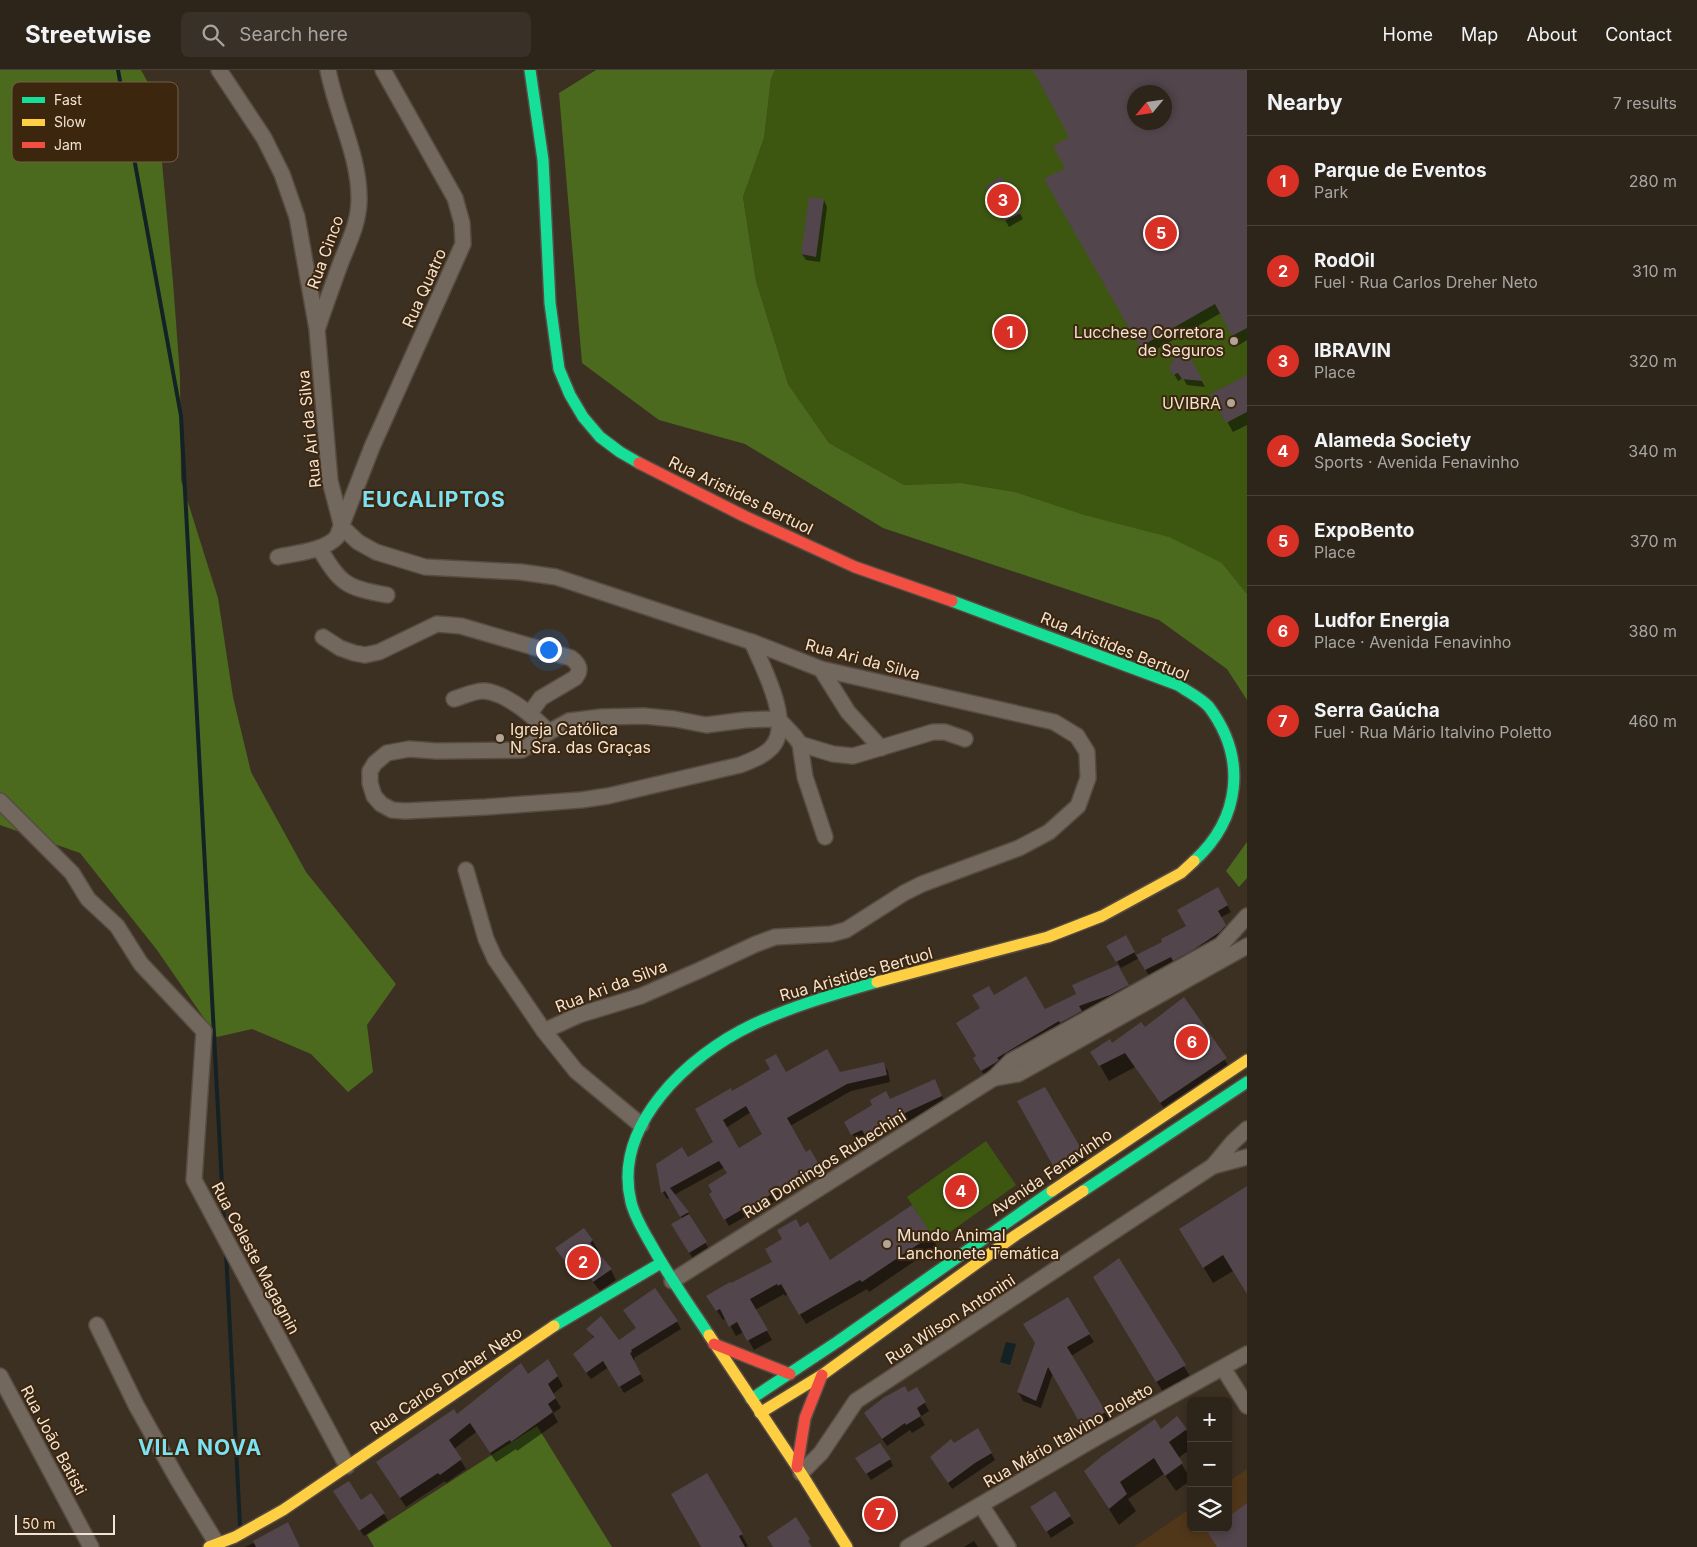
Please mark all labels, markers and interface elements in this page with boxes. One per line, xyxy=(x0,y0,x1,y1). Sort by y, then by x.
search box xyxy=(181,12,531,57)
text: Streetwise xyxy=(25,20,151,49)
icon: search xyxy=(199,21,227,49)
text: Search here xyxy=(239,23,348,46)
text: Home xyxy=(1383,24,1433,45)
text: Map xyxy=(1461,24,1498,45)
text: About xyxy=(1526,24,1577,45)
text: Contact xyxy=(1605,24,1672,45)
legend xyxy=(12,82,178,162)
north arrow xyxy=(1127,85,1172,130)
text: Nearby xyxy=(1267,90,1342,115)
text: Fast xyxy=(54,91,82,108)
text: 7 results xyxy=(1613,93,1677,113)
text: Slow xyxy=(54,113,86,130)
text: Jam xyxy=(54,136,82,153)
text: Parque de Eventos xyxy=(1314,159,1487,182)
text: 1 xyxy=(1280,171,1286,191)
text: 280 m xyxy=(1629,171,1677,191)
pin: 3 xyxy=(987,181,1019,219)
text: Park xyxy=(1314,182,1348,202)
street label: Rua Cinco xyxy=(302,212,348,292)
pin: 5 xyxy=(1145,214,1177,252)
street label: Rua Quatro xyxy=(398,245,450,331)
text: RodOil xyxy=(1314,249,1375,272)
text: 2 xyxy=(1278,261,1288,281)
text: 310 m xyxy=(1632,261,1677,281)
text: Fuel · Rua Carlos Dreher Neto xyxy=(1314,272,1538,292)
pin: 1 xyxy=(994,313,1026,351)
place label: Lucchese Corretora de Seguros xyxy=(1074,322,1224,360)
marker: Lucchese Corretora de Seguros xyxy=(1228,335,1240,347)
text: IBRAVIN xyxy=(1314,339,1391,362)
text: 3 xyxy=(1278,351,1288,371)
text: 320 m xyxy=(1629,351,1677,371)
text: Place xyxy=(1314,362,1356,382)
street label: Rua Ari da Silva xyxy=(293,369,325,489)
place label: UVIBRA xyxy=(1162,393,1221,413)
marker: UVIBRA xyxy=(1225,397,1237,409)
text: Alameda Society xyxy=(1314,429,1471,452)
text: 4 xyxy=(1278,441,1288,461)
text: 340 m xyxy=(1628,441,1677,461)
street label: Rua Aristides Bertuol xyxy=(665,451,817,539)
text: Sports · Avenida Fenavinho xyxy=(1314,452,1519,472)
district label: EUCALIPTOS xyxy=(362,487,506,512)
text: ExpoBento xyxy=(1314,519,1414,542)
text: 5 xyxy=(1278,531,1288,551)
text: 370 m xyxy=(1630,531,1677,551)
text: Place xyxy=(1314,542,1356,562)
street label: Rua Aristides Bertuol xyxy=(1038,607,1192,685)
text: Ludfor Energia xyxy=(1314,609,1450,632)
text: 6 xyxy=(1278,621,1288,641)
text: 380 m xyxy=(1629,621,1677,641)
text: Place · Avenida Fenavinho xyxy=(1314,632,1511,652)
street label: Rua Ari da Silva xyxy=(803,634,923,684)
your location xyxy=(536,637,562,663)
text: Serra Gaúcha xyxy=(1314,699,1440,722)
text: 7 xyxy=(1278,711,1288,731)
text: 460 m xyxy=(1628,711,1677,731)
place label: Igreja Católica N. Sra. das Graças xyxy=(510,719,651,757)
text: Fuel · Rua Mário Italvino Poletto xyxy=(1314,722,1552,742)
marker: Igreja Católica N. Sra. das Graças xyxy=(494,732,506,744)
street label: Rua Aristides Bertuol xyxy=(777,943,935,1005)
street label: Rua Ari da Silva xyxy=(552,955,670,1017)
pin: 6 xyxy=(1176,1023,1208,1061)
street label: Rua Domingos Rubechini xyxy=(739,1106,909,1222)
street label: Avenida Fenavinho xyxy=(986,1124,1116,1220)
pin: 4 xyxy=(945,1172,977,1210)
street label: Rua Celeste Magagnin xyxy=(207,1178,305,1338)
place label: Mundo Animal Lanchonete Temática xyxy=(897,1225,1059,1263)
marker: Mundo Animal Lanchonete Temática xyxy=(881,1238,893,1250)
pin: 2 xyxy=(567,1243,599,1281)
street label: Rua Wilson Antonini xyxy=(881,1270,1019,1368)
street label: Rua Carlos Dreher Neto xyxy=(366,1322,526,1438)
street label: Rua Mário Italvino Poletto xyxy=(980,1378,1156,1492)
street label: Rua João Batisti xyxy=(17,1382,91,1498)
map controls xyxy=(1187,1397,1232,1532)
button: + xyxy=(1187,1397,1232,1442)
district label: VILA NOVA xyxy=(138,1435,262,1460)
button: − xyxy=(1187,1442,1232,1487)
button: layers xyxy=(1187,1487,1232,1532)
pin: 7 xyxy=(864,1495,896,1533)
scale bar xyxy=(15,1512,115,1535)
text: 50 m xyxy=(22,1515,56,1532)

